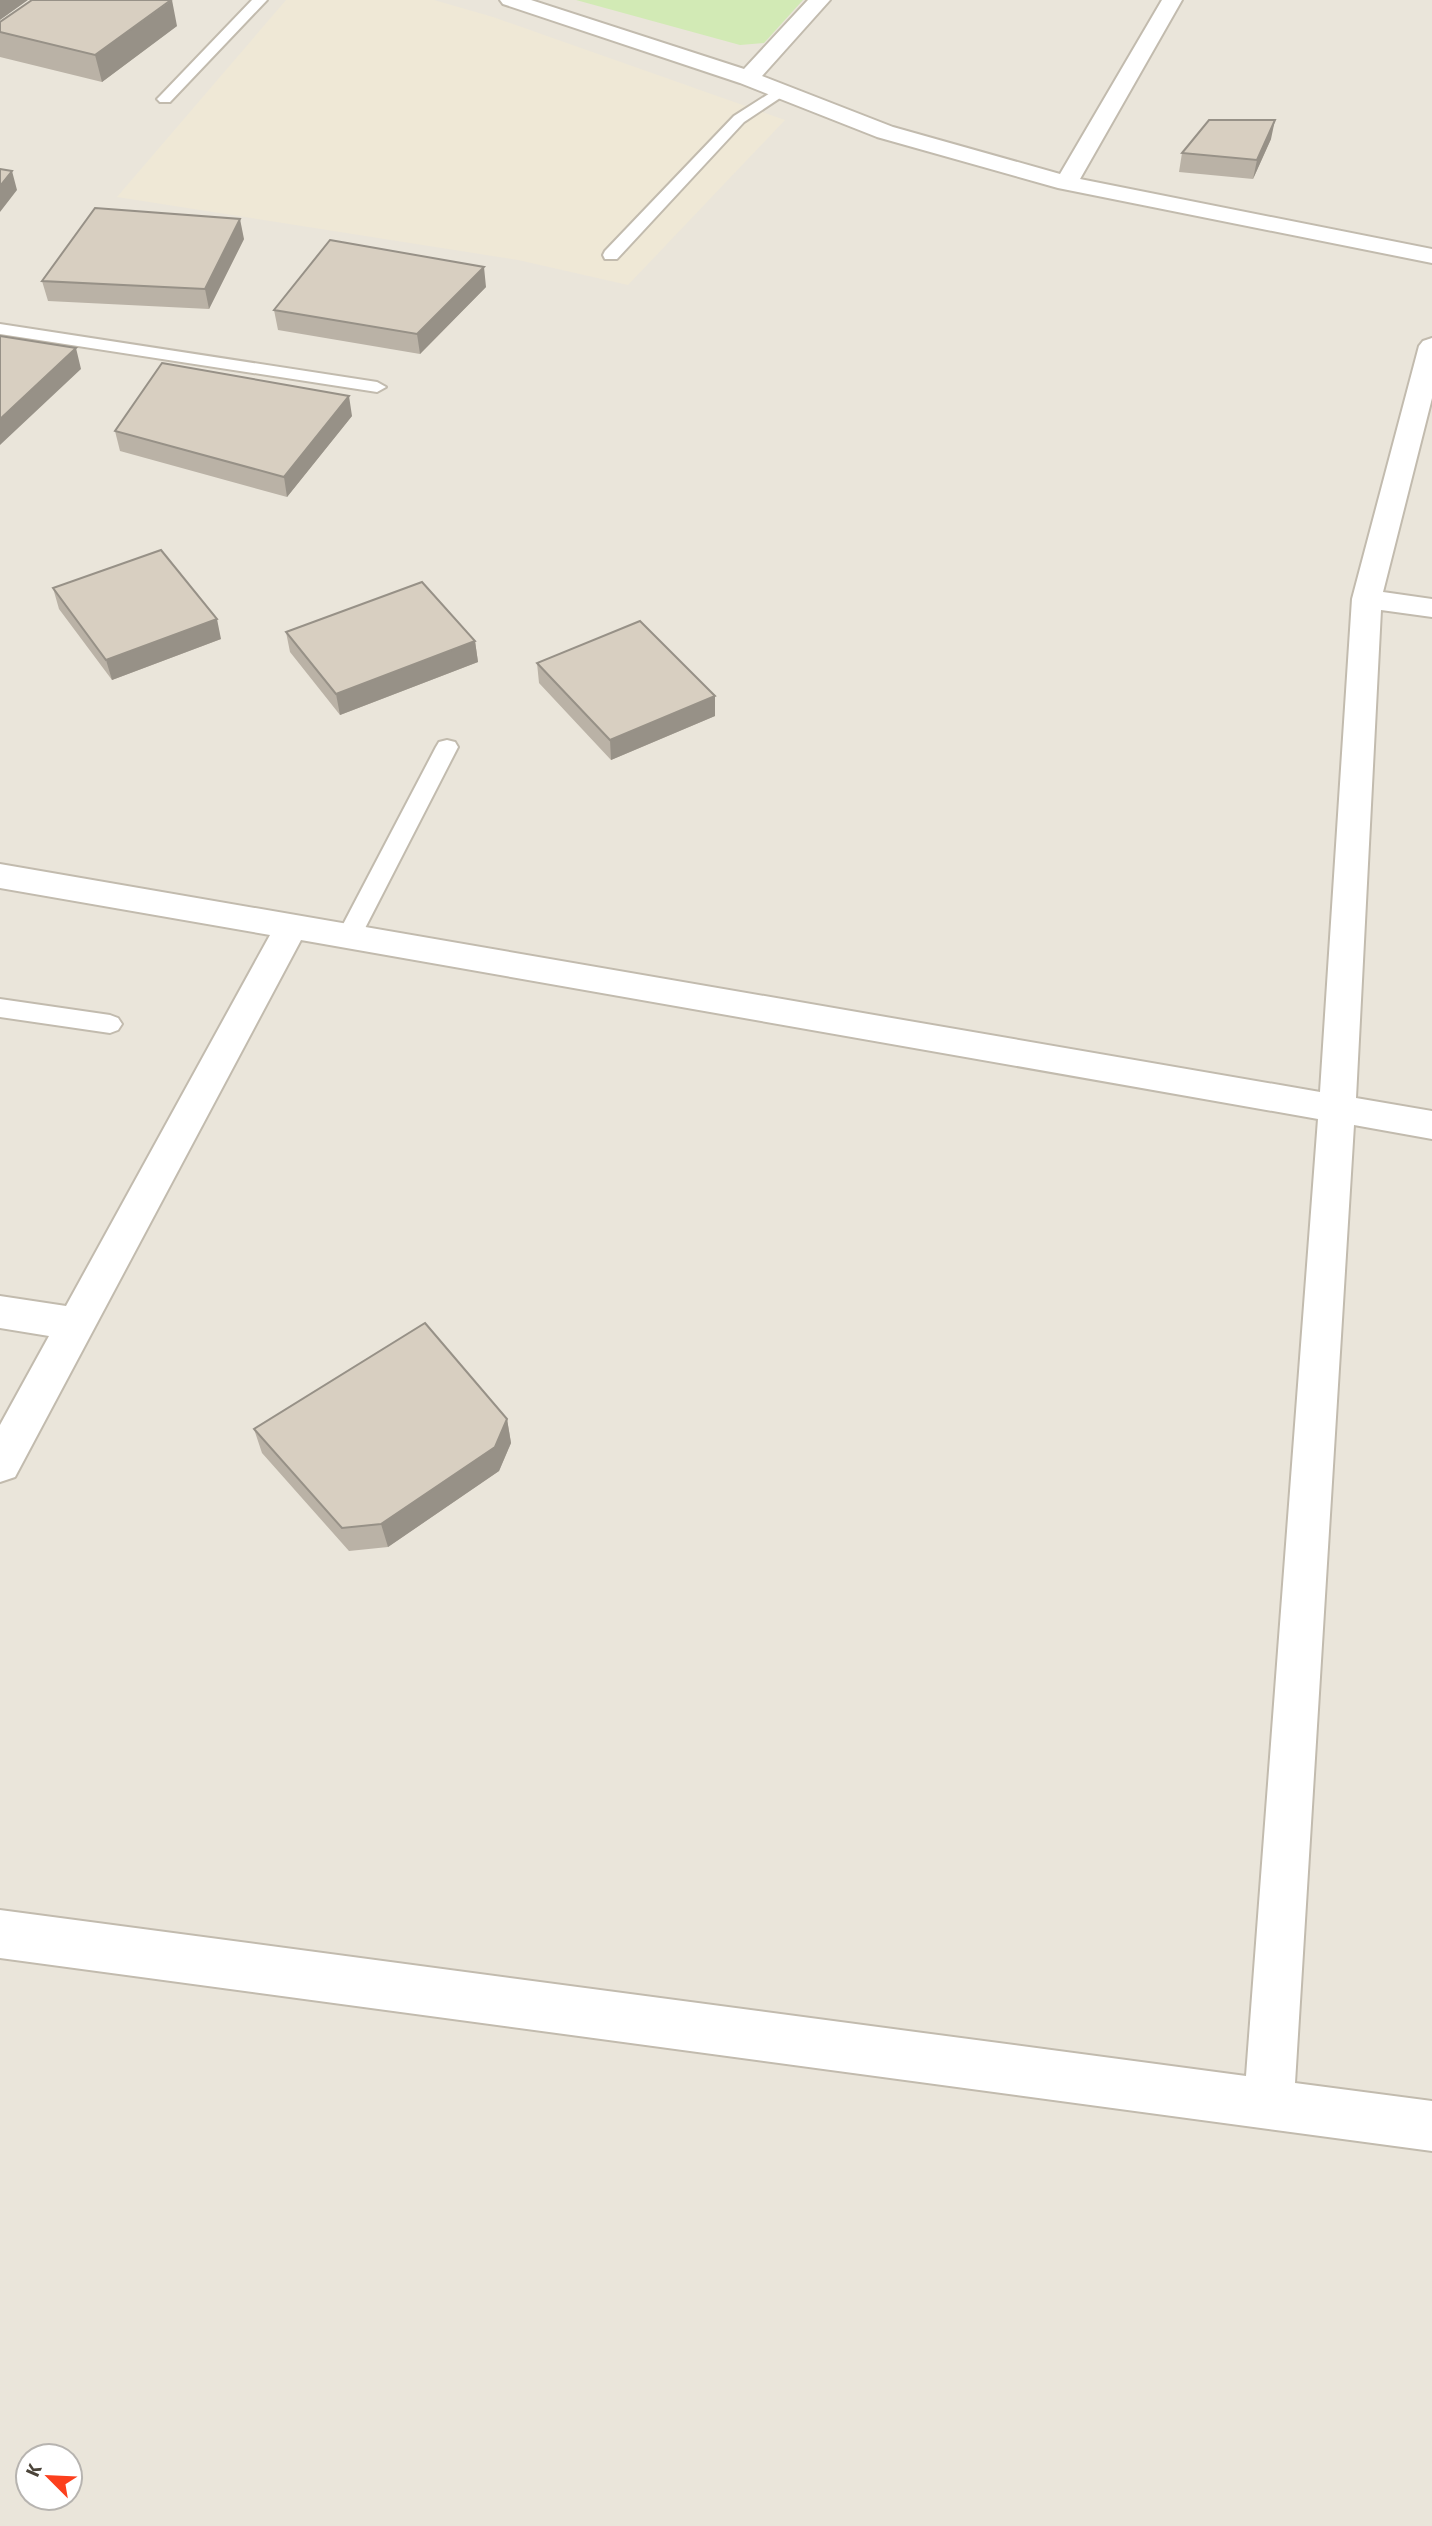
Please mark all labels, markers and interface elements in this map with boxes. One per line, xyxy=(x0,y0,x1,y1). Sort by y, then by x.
north arrow xyxy=(14,2442,84,2512)
text: K xyxy=(21,2460,47,2480)

